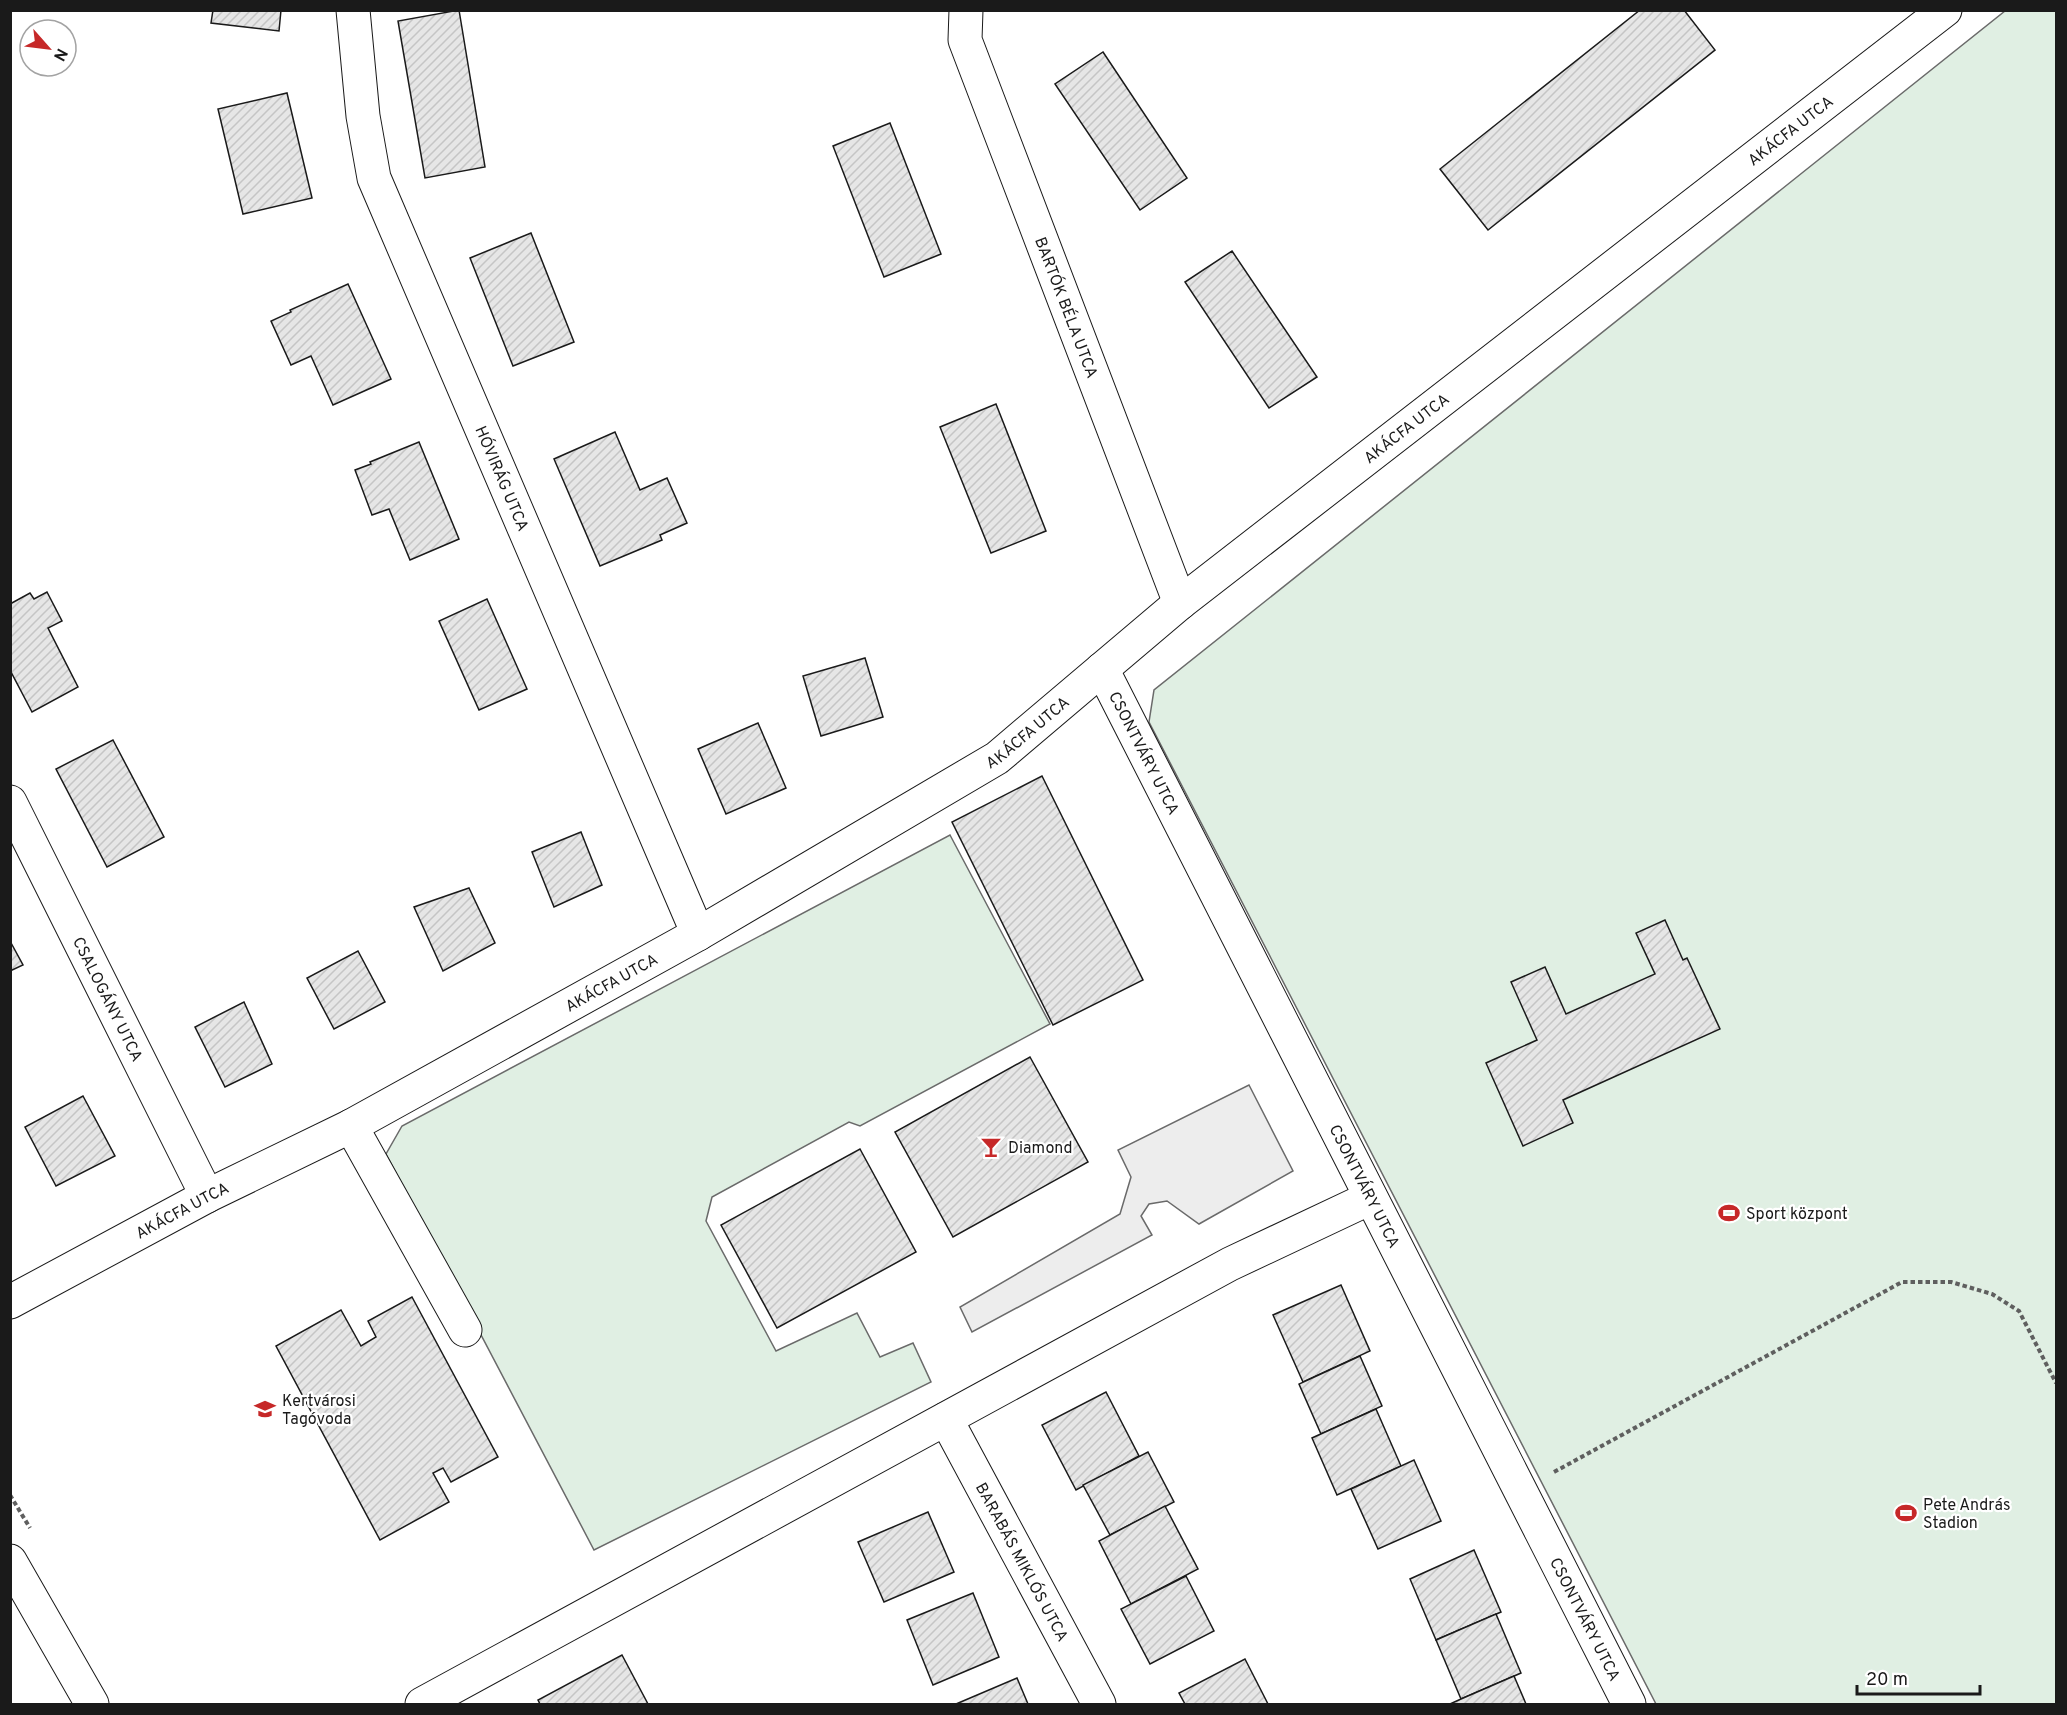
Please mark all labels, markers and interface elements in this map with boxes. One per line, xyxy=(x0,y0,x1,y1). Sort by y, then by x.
north arrow xyxy=(18,18,78,78)
text: N xyxy=(48,44,71,64)
street label: AKÁCFA UTCA xyxy=(1744,92,1838,171)
street label: BARTÓK BÉLA UTCA xyxy=(1029,235,1101,381)
street label: AKÁCFA UTCA xyxy=(1360,390,1454,469)
street label: HÓVIRÁG UTCA xyxy=(469,423,532,535)
street label: CSONTVÁRY UTCA xyxy=(1103,689,1183,819)
street label: AKÁCFA UTCA xyxy=(983,693,1074,774)
street label: CSALOGÁNY UTCA xyxy=(67,934,146,1065)
street label: AKÁCFA UTCA xyxy=(562,950,662,1018)
street label: CSONTVÁRY UTCA xyxy=(1324,1122,1403,1252)
bar icon: Diamond xyxy=(979,1135,1003,1159)
place label: Diamond xyxy=(1008,1139,1072,1159)
street label: AKÁCFA UTCA xyxy=(133,1179,233,1245)
sports icon: Sport központ xyxy=(1717,1201,1741,1225)
place label: Sport központ xyxy=(1746,1205,1848,1225)
place label: Kertvárosi Tagóvoda xyxy=(282,1392,356,1430)
school or university icon: Kertvárosi Tagóvoda xyxy=(253,1397,277,1421)
street label: BARABÁS MIKLÓS UTCA xyxy=(970,1480,1072,1646)
place label: Pete András Stadion xyxy=(1923,1496,2010,1534)
sports icon: Pete András Stadion xyxy=(1894,1501,1918,1525)
street label: CSONTVÁRY UTCA xyxy=(1544,1555,1624,1685)
scale bar xyxy=(1857,1658,1980,1696)
text: 20 m xyxy=(1866,1669,1908,1692)

